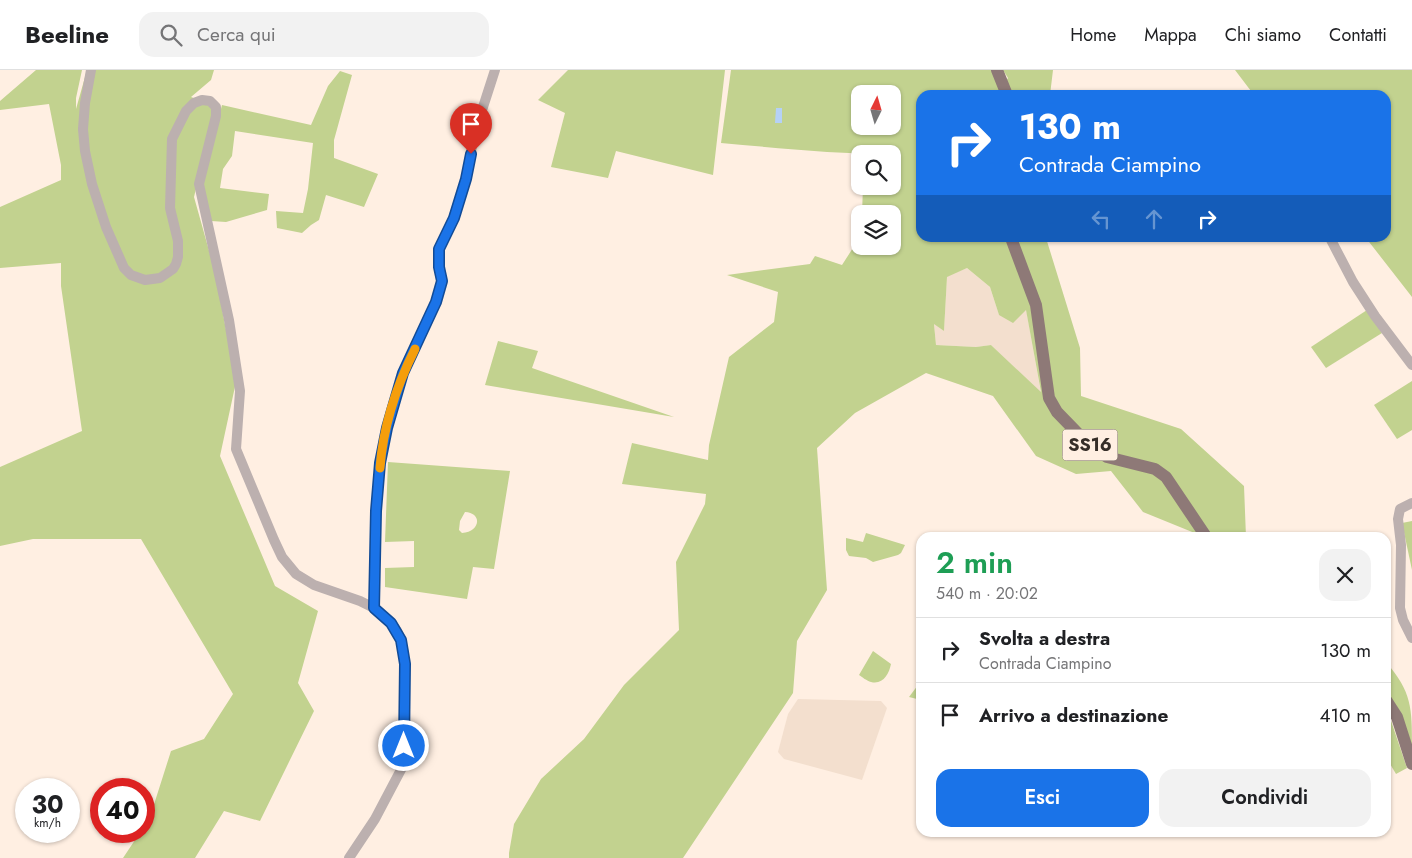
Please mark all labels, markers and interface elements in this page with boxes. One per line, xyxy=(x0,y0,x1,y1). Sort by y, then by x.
search box xyxy=(139,12,489,57)
text: Beeline xyxy=(25,17,109,52)
icon: search xyxy=(157,21,185,49)
text: Cerca qui xyxy=(197,21,276,48)
text: Home xyxy=(1070,22,1116,48)
text: Mappa xyxy=(1144,22,1197,48)
text: Chi siamo xyxy=(1225,22,1301,48)
text: Contatti xyxy=(1329,22,1387,48)
north arrow xyxy=(851,85,901,135)
map controls xyxy=(851,85,901,255)
text: 130 m xyxy=(1019,102,1121,152)
pin xyxy=(450,103,492,154)
icon: arrive xyxy=(457,110,485,138)
icon: right xyxy=(936,110,1001,175)
button: search xyxy=(851,145,901,195)
text: Contrada Ciampino xyxy=(1019,148,1201,180)
button: layers xyxy=(851,205,901,255)
icon: left xyxy=(1087,205,1115,233)
icon: ahead xyxy=(1140,205,1168,233)
icon: right xyxy=(1193,205,1221,233)
road number: SS16 xyxy=(1062,430,1118,460)
text: 2 min xyxy=(936,541,1013,584)
button: close xyxy=(1319,549,1371,601)
text: 540 m · 20:02 xyxy=(936,582,1038,605)
text: Svolta a destra xyxy=(979,625,1110,652)
icon: right xyxy=(936,636,964,664)
text: 130 m xyxy=(1320,637,1371,664)
text: Contrada Ciampino xyxy=(979,652,1111,675)
icon: arrive xyxy=(936,701,964,729)
text: Arrivo a destinazione xyxy=(979,702,1168,729)
text: 410 m xyxy=(1319,702,1371,729)
position arrow xyxy=(377,719,429,771)
button: Esci xyxy=(936,769,1149,827)
button: Condividi xyxy=(1159,769,1371,827)
speed limit sign: 40 xyxy=(90,778,155,843)
text: 30 xyxy=(31,786,64,822)
text: km/h xyxy=(34,814,61,832)

